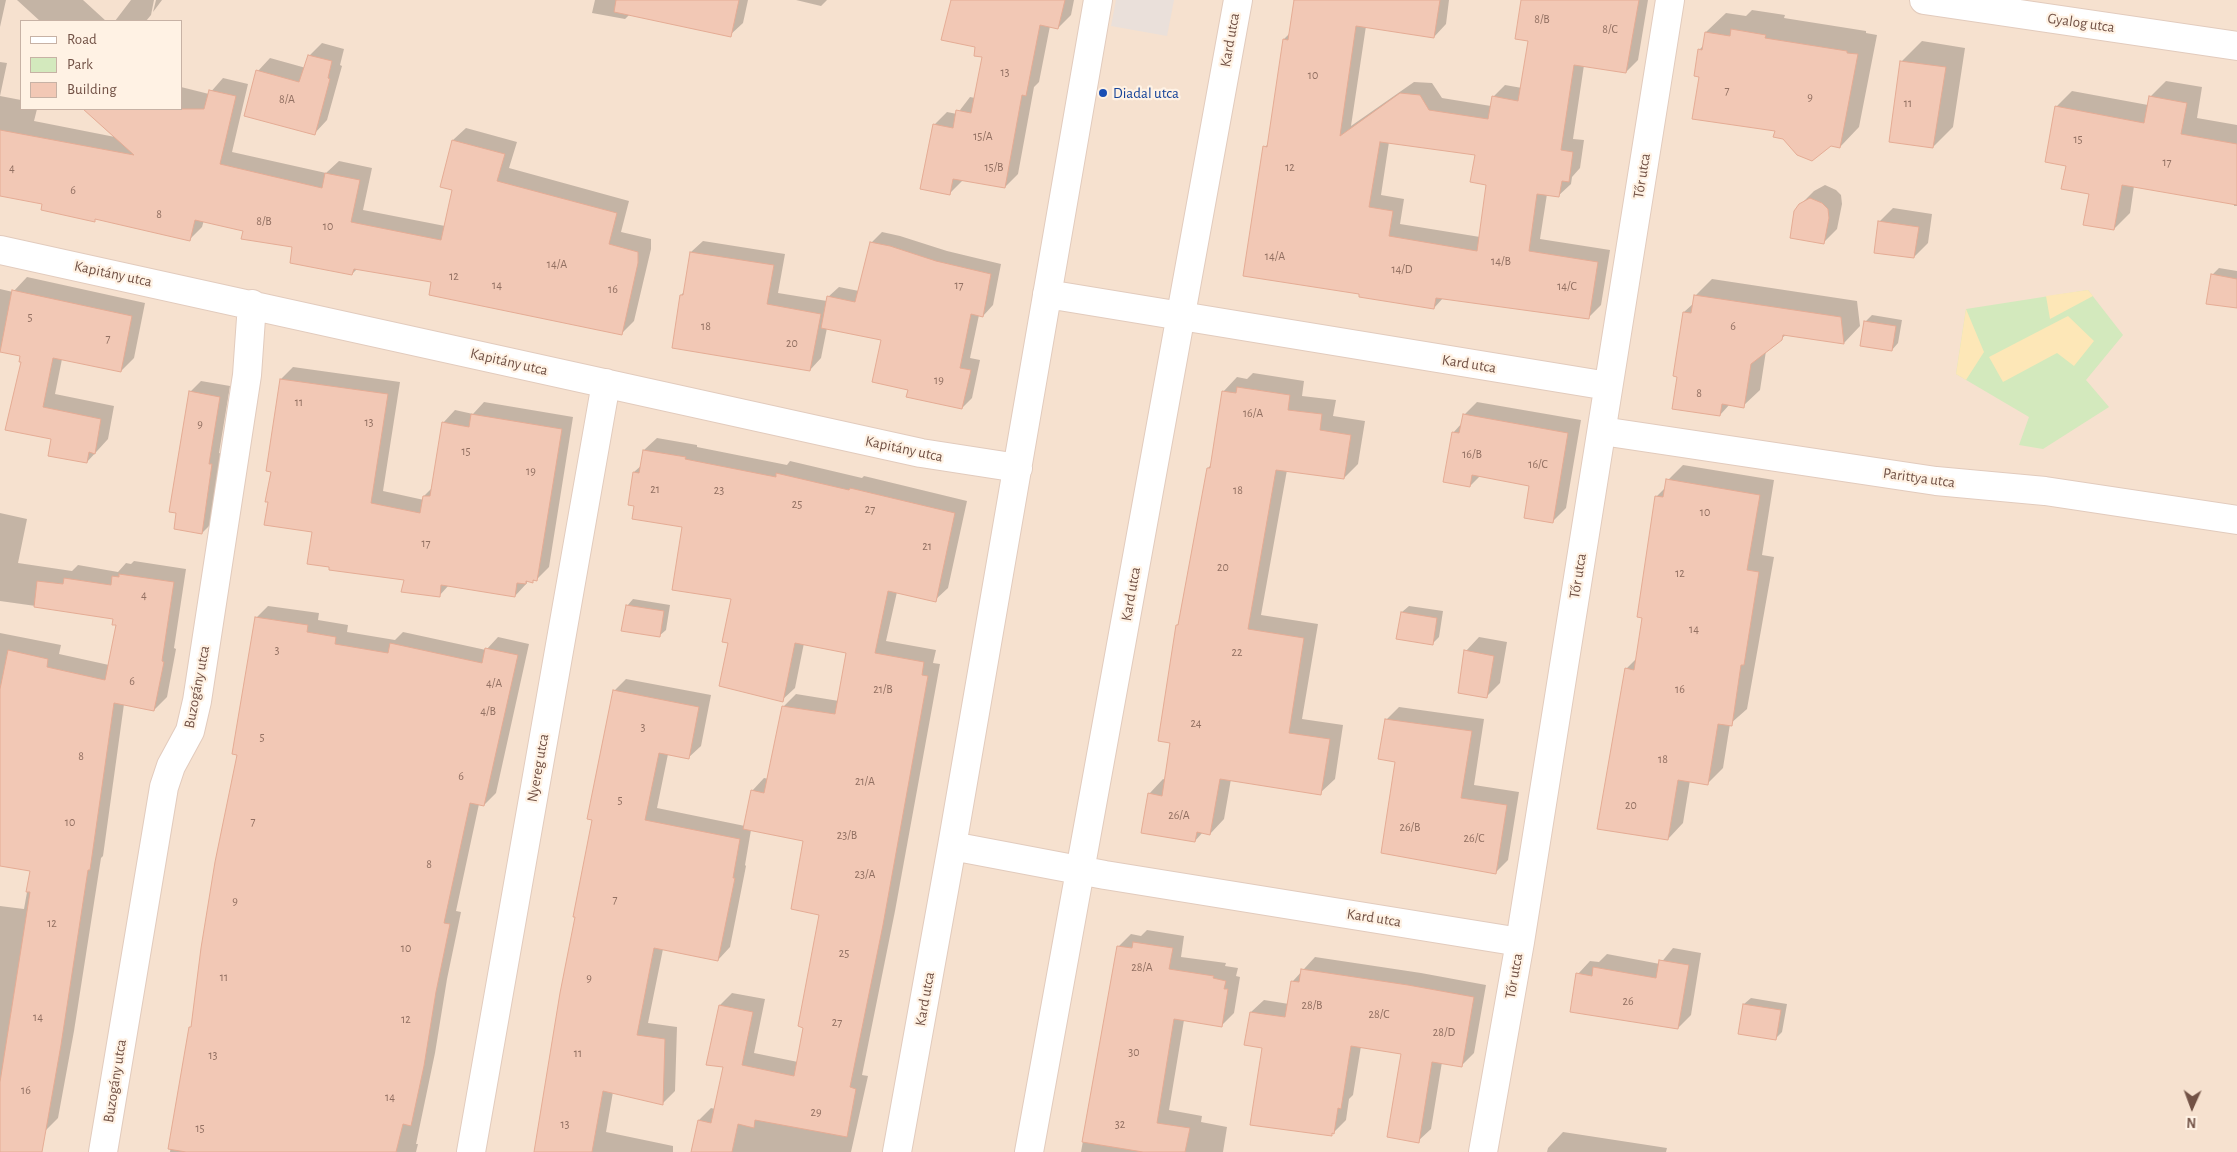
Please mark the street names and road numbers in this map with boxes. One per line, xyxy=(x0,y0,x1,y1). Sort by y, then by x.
street label: Gyalog utca xyxy=(2046,9,2116,37)
street label: Kard utca xyxy=(1216,12,1244,68)
street label: Tőr utca xyxy=(1630,152,1654,200)
street label: Kapitány utca xyxy=(73,257,153,291)
street label: Kapitány utca xyxy=(469,344,549,380)
street label: Kard utca xyxy=(1441,351,1497,377)
street label: Kapitány utca xyxy=(864,432,944,466)
street label: Parittya utca xyxy=(1882,464,1956,492)
street label: Tőr utca xyxy=(1566,552,1590,600)
street label: Kard utca xyxy=(1117,566,1145,622)
street label: Buzogány utca xyxy=(180,644,214,730)
street label: Nyereg utca xyxy=(523,732,553,804)
street label: Kard utca xyxy=(1346,905,1402,931)
street label: Tőr utca xyxy=(1501,952,1527,1000)
street label: Kard utca xyxy=(911,971,939,1027)
street label: Buzogány utca xyxy=(100,1038,130,1124)

